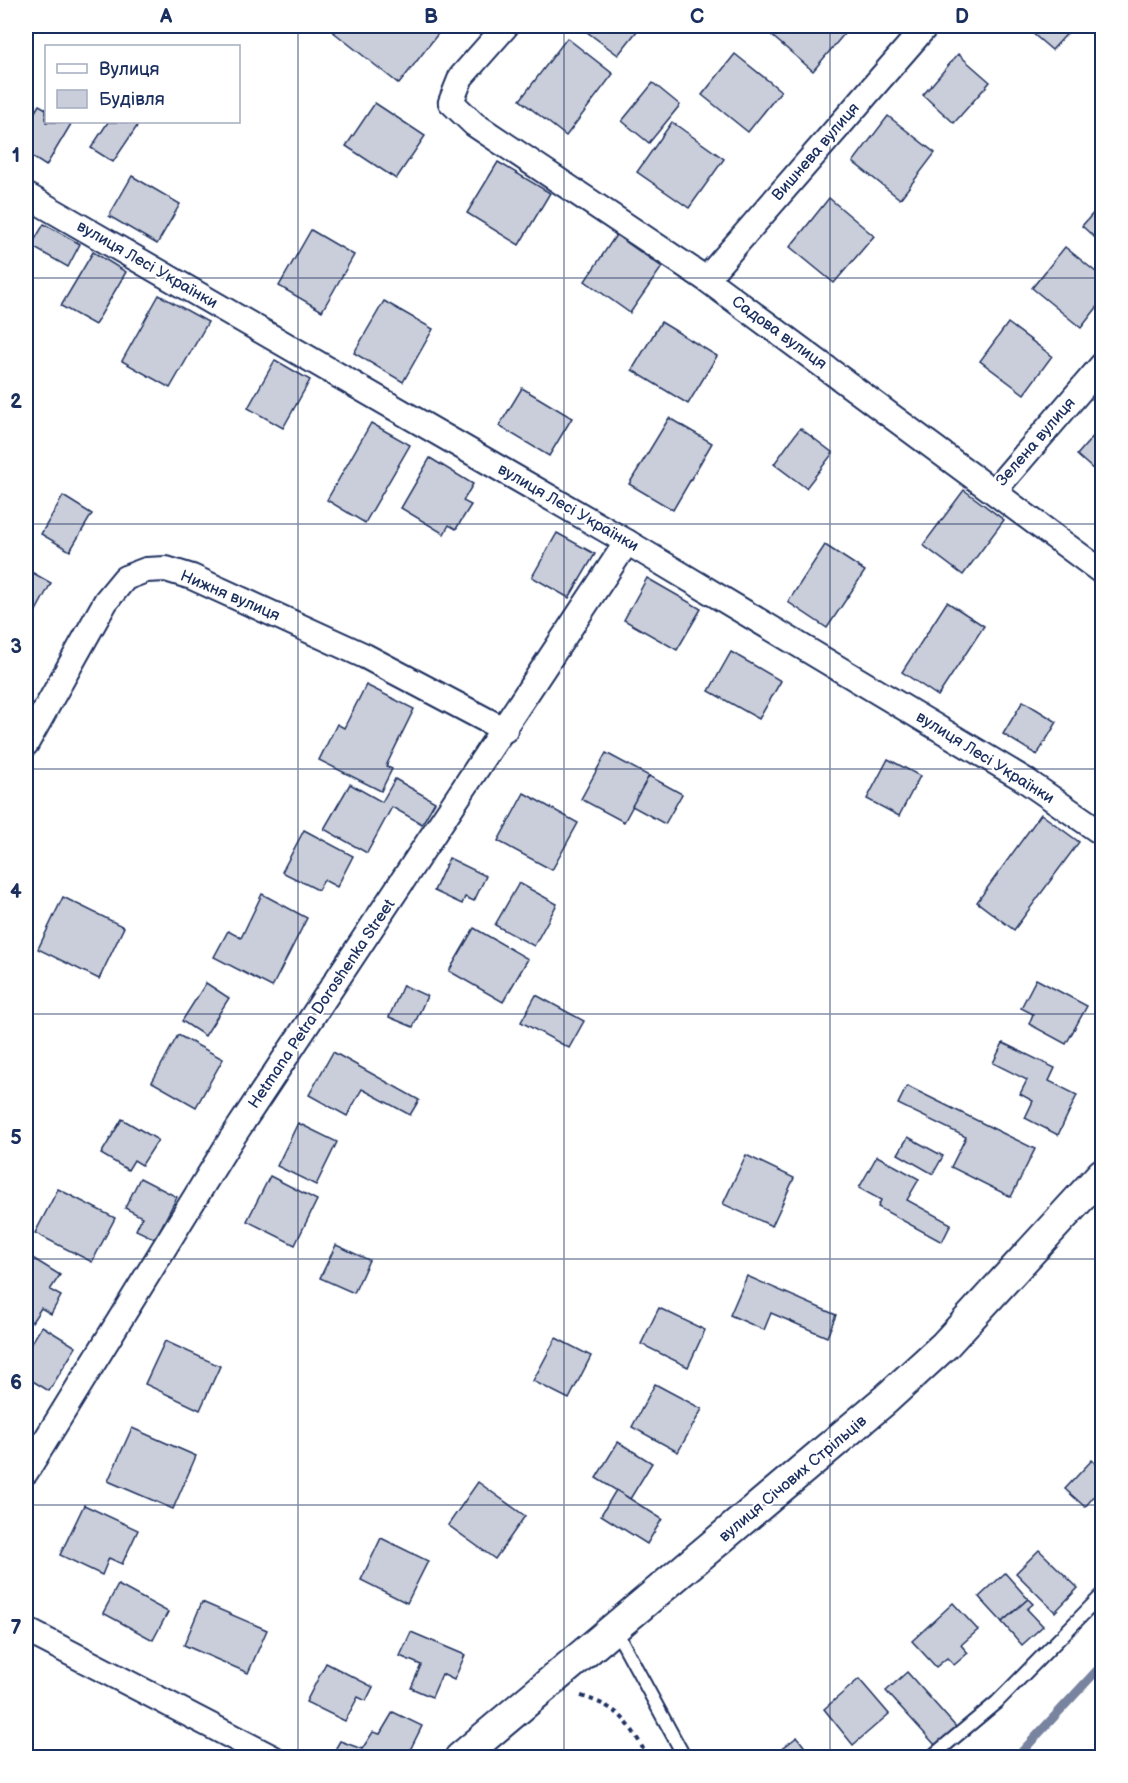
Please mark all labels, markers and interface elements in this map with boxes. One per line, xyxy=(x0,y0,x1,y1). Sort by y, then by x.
text: A xyxy=(159,5,173,29)
text: B xyxy=(424,5,438,29)
text: C xyxy=(690,5,704,29)
text: D xyxy=(955,5,969,29)
legend xyxy=(45,45,240,123)
text: Вулиця xyxy=(99,59,160,80)
text: Будівля xyxy=(99,89,165,110)
street label: Вишнева вулиця xyxy=(768,99,864,205)
text: 1 xyxy=(12,144,20,168)
street label: вулиця Лесі Українки xyxy=(73,217,221,313)
street label: Садова вулиця xyxy=(728,292,830,374)
text: 2 xyxy=(10,390,22,414)
street label: Зелена вулиця xyxy=(992,394,1080,490)
street label: вулиця Лесі Українки xyxy=(494,460,642,556)
street label: Нижня вулиця xyxy=(177,566,283,626)
text: 3 xyxy=(10,635,22,659)
street label: вулиця Лесі Українки xyxy=(912,708,1058,808)
text: 4 xyxy=(10,880,22,904)
street label: Hetmana Petra Doroshenka Street xyxy=(245,896,399,1112)
text: 5 xyxy=(10,1126,22,1150)
text: 6 xyxy=(10,1371,22,1395)
street label: вулиця Січових Стрільців xyxy=(715,1411,871,1546)
text: 7 xyxy=(10,1616,22,1640)

